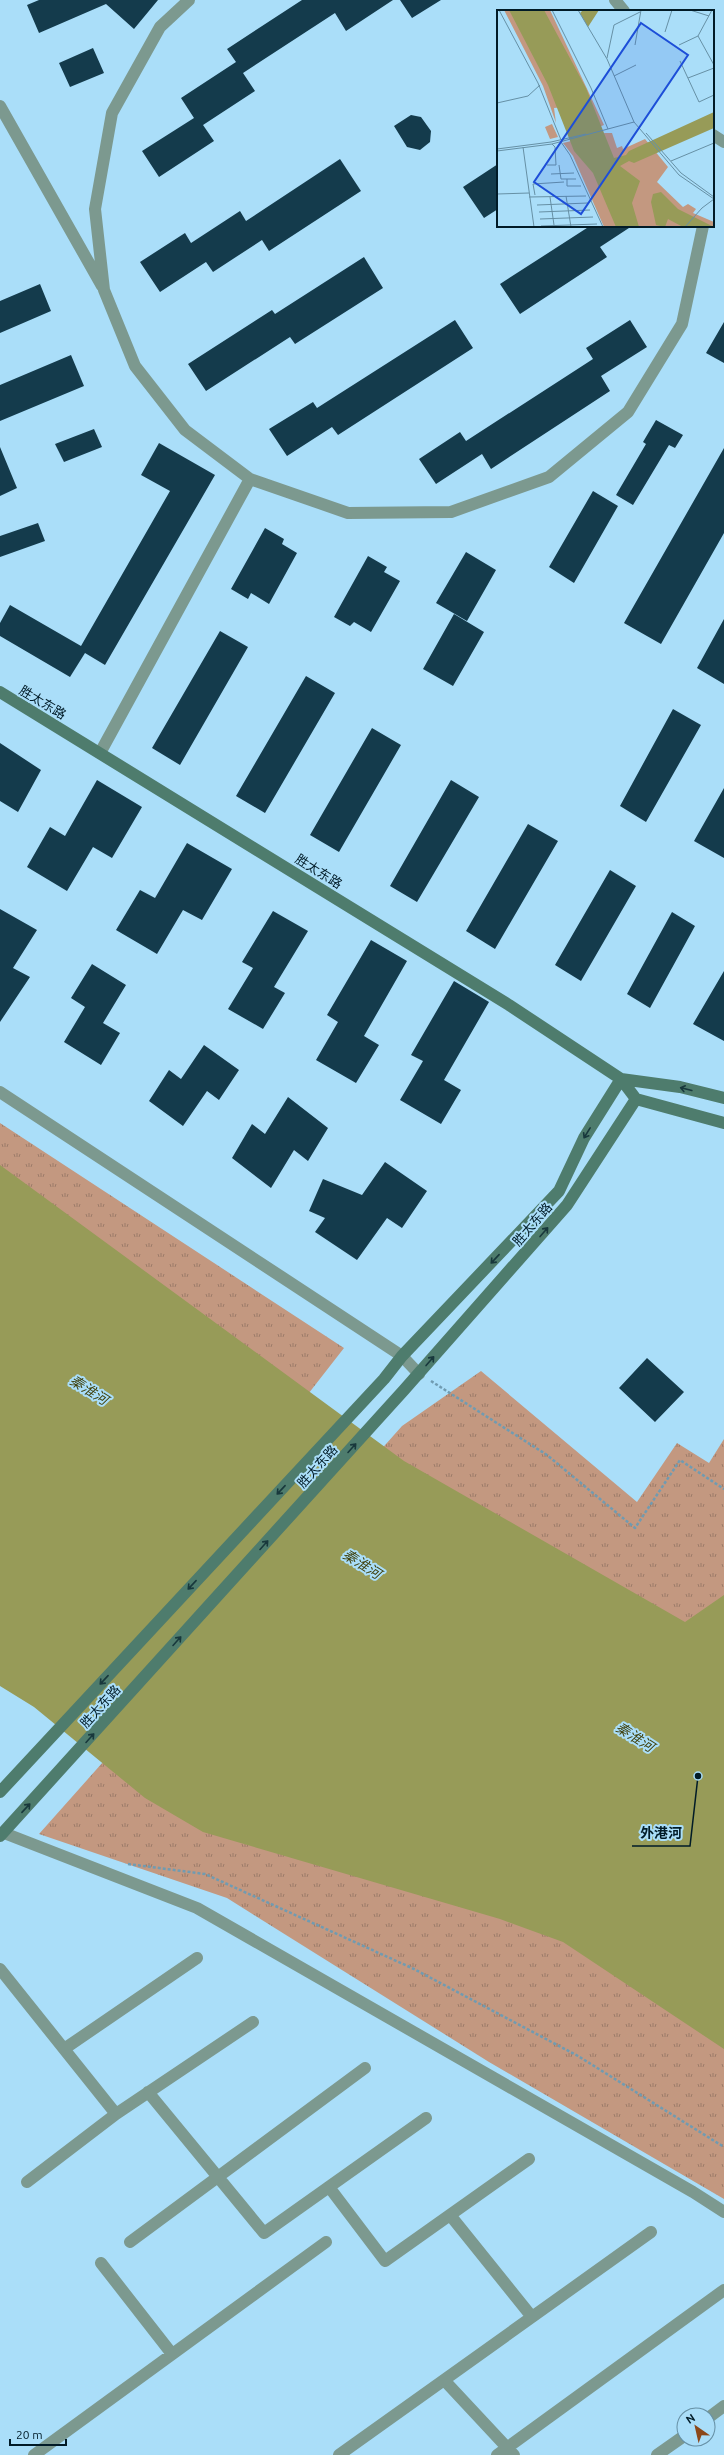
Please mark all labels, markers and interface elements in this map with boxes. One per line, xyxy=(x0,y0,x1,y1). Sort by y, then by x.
inset map xyxy=(497,10,714,227)
street label: 胜太东路 xyxy=(17,683,69,721)
street label: 胜太东路 xyxy=(293,851,345,891)
one-way arrow xyxy=(680,1084,693,1092)
one-way arrow xyxy=(583,1127,591,1138)
street label: 胜太东路 xyxy=(510,1200,554,1248)
one-way arrow xyxy=(539,1227,548,1237)
one-way arrow xyxy=(490,1254,499,1264)
one-way arrow xyxy=(425,1356,434,1366)
water label: 秦淮河 xyxy=(67,1372,114,1410)
street label: 胜太东路 xyxy=(294,1442,340,1490)
one-way arrow xyxy=(347,1443,356,1454)
one-way arrow xyxy=(277,1484,286,1494)
one-way arrow xyxy=(260,1540,269,1550)
water label: 秦淮河 xyxy=(340,1546,387,1584)
one-way arrow xyxy=(188,1580,197,1590)
one-way arrow xyxy=(173,1636,182,1647)
one-way arrow xyxy=(99,1675,109,1685)
street label: 胜太东路 xyxy=(77,1682,123,1730)
water label: 秦淮河 xyxy=(613,1719,660,1757)
one-way arrow xyxy=(86,1733,95,1743)
one-way arrow xyxy=(22,1803,31,1813)
callout: 外港河 xyxy=(632,1820,690,1846)
text: 外港河 xyxy=(640,1825,682,1841)
north arrow xyxy=(676,2407,716,2447)
text: N xyxy=(684,2411,697,2426)
scale bar xyxy=(10,2421,66,2447)
text: 20 m xyxy=(16,2428,43,2441)

